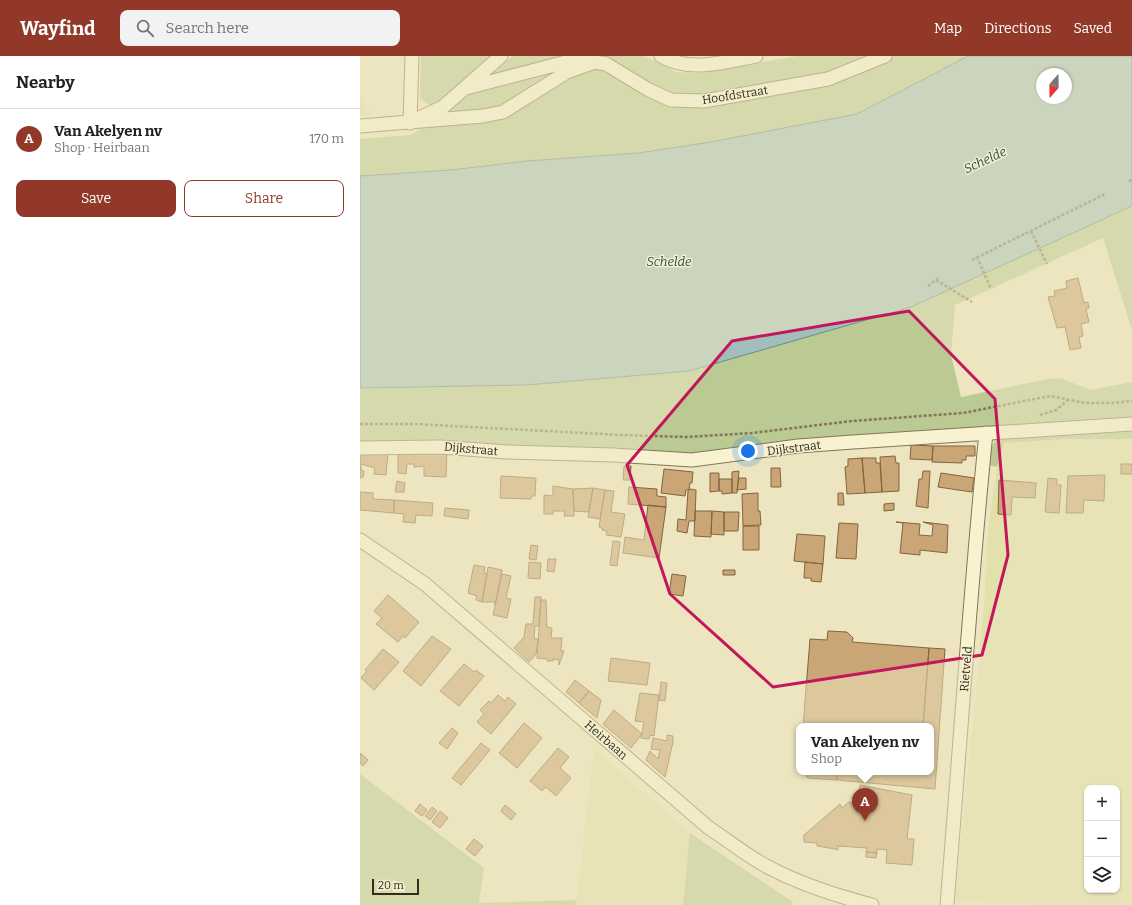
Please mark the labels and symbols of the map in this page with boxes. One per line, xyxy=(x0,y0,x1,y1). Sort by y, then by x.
north arrow xyxy=(1036,68,1072,104)
street label: Hoofdstraat xyxy=(701,83,770,107)
water label: Schelde xyxy=(961,143,1009,176)
water label: Schelde xyxy=(646,254,692,269)
street label: Dijkstraat xyxy=(766,438,822,458)
street label: Dijkstraat xyxy=(443,440,499,458)
your location xyxy=(738,441,758,461)
street label: Rietveld xyxy=(957,646,975,692)
street label: Heirbaan xyxy=(582,718,631,763)
pin: A xyxy=(852,788,878,821)
scale bar xyxy=(372,877,419,896)

